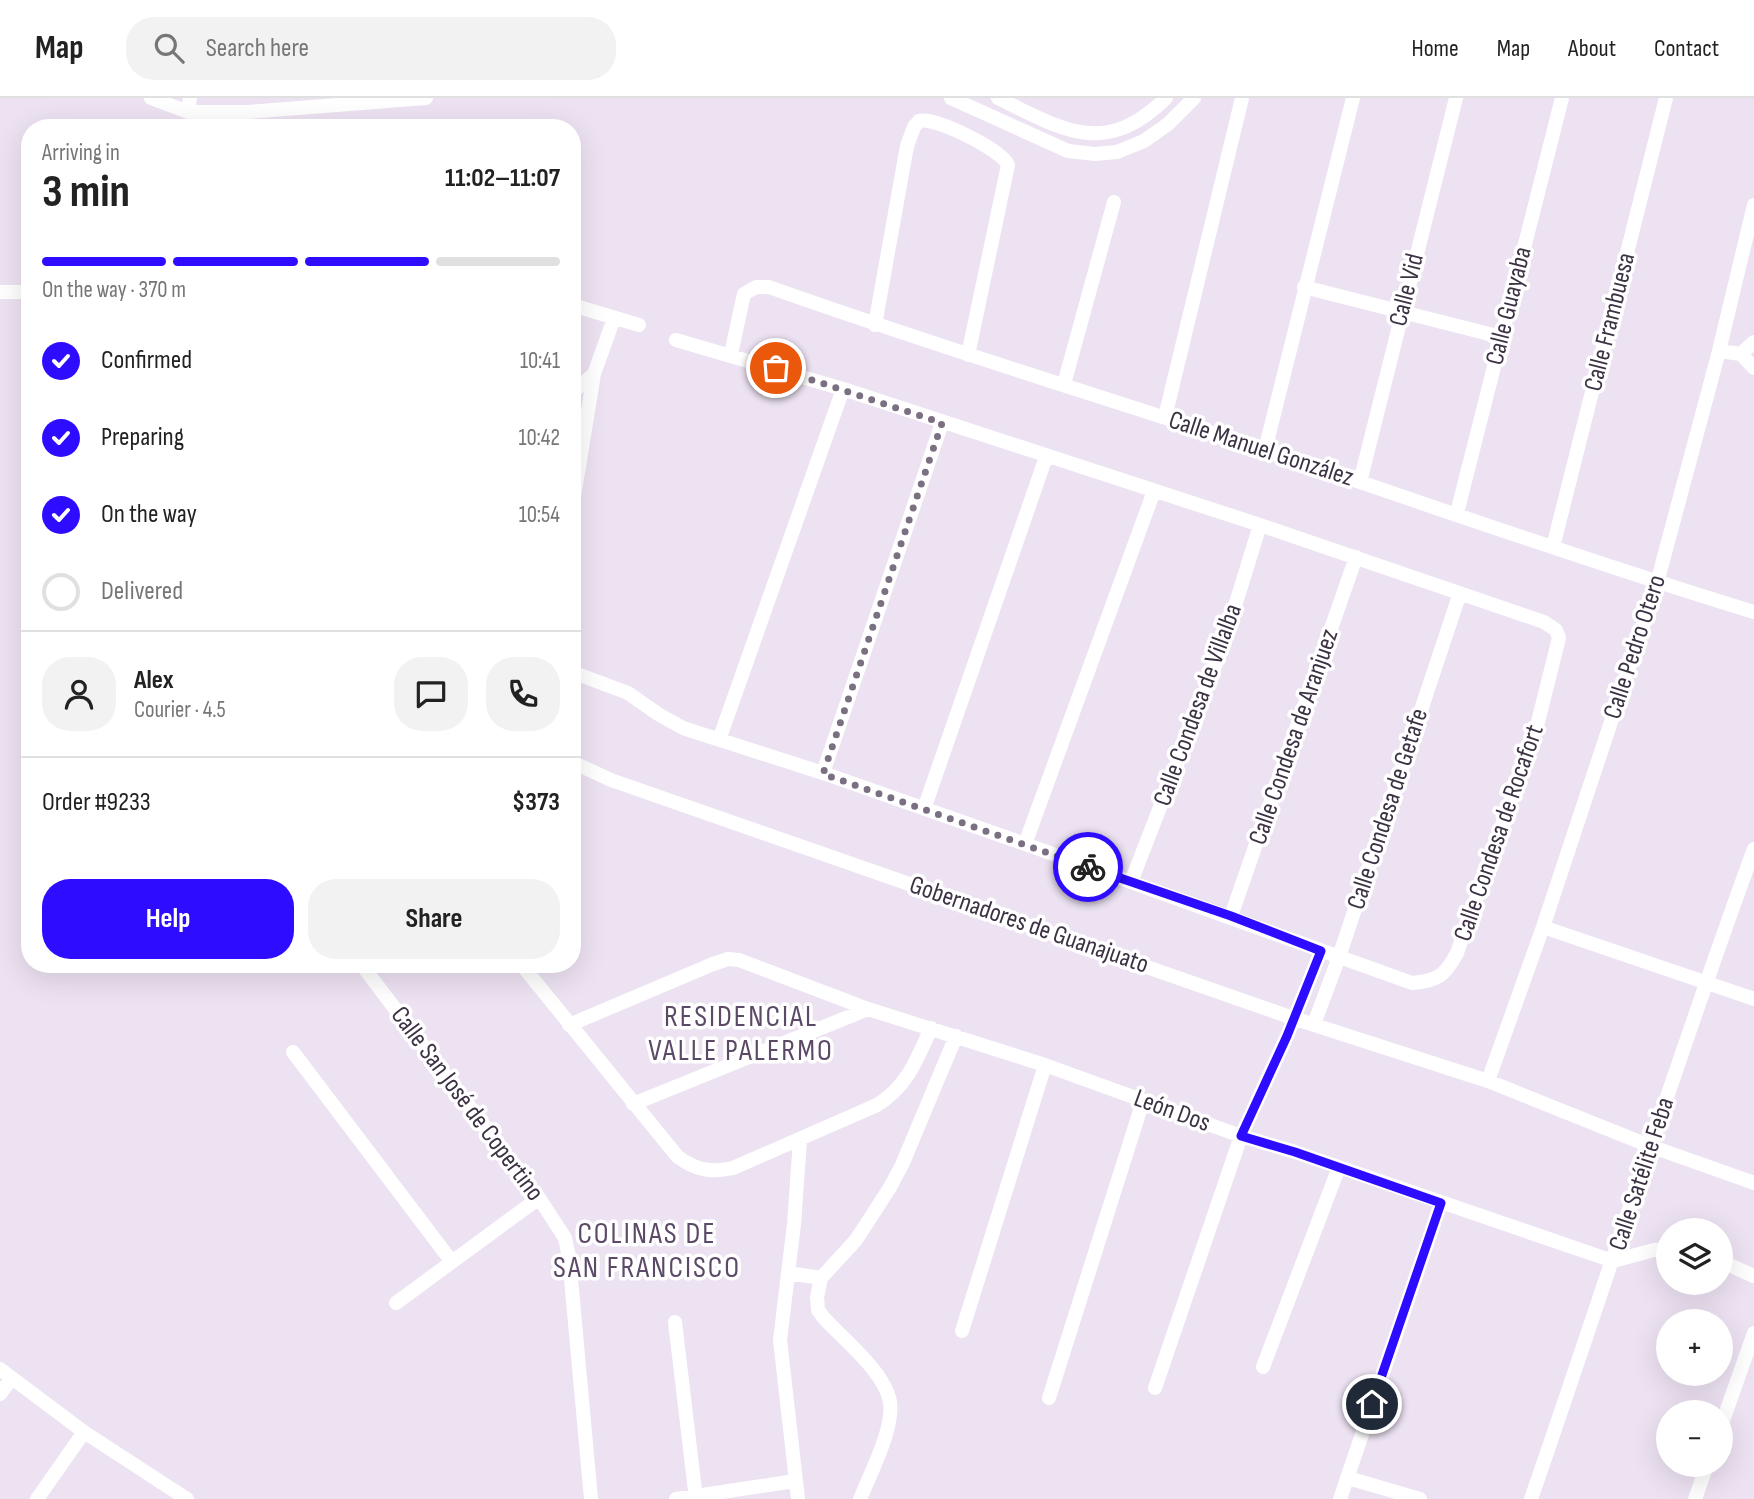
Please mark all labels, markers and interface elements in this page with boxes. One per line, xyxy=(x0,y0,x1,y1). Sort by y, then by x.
search box xyxy=(126,17,616,80)
text: Map xyxy=(35,28,84,68)
icon: search xyxy=(150,29,188,67)
text: Search here xyxy=(206,33,309,64)
text: Home xyxy=(1411,34,1459,63)
text: Map xyxy=(1497,34,1530,63)
text: About xyxy=(1568,34,1616,63)
text: Contact xyxy=(1654,34,1719,63)
text: Arriving in xyxy=(42,139,120,167)
text: 11:02–11:07 xyxy=(445,163,560,194)
text: 3 min xyxy=(42,165,130,220)
street label: Calle Guayaba xyxy=(1479,244,1539,368)
street label: Calle Vid xyxy=(1383,250,1431,330)
street label: Calle Frambuesa xyxy=(1578,250,1642,394)
text: On the way · 370 m xyxy=(42,276,186,304)
pin xyxy=(746,338,806,398)
icon: check xyxy=(42,342,80,380)
text: Confirmed xyxy=(101,345,192,376)
text: 10:41 xyxy=(520,347,560,375)
icon: bag xyxy=(757,349,795,387)
street label: Calle Manuel González xyxy=(1165,405,1357,493)
icon: check xyxy=(42,419,80,457)
text: Preparing xyxy=(101,422,184,453)
text: 10:42 xyxy=(518,424,560,452)
icon: check xyxy=(42,496,80,534)
text: On the way xyxy=(101,499,197,530)
text: 10:54 xyxy=(519,501,560,529)
street label: Calle Pedro Otero xyxy=(1597,571,1673,723)
text: Delivered xyxy=(101,576,183,607)
street label: Calle Condesa de Villalba xyxy=(1147,600,1249,810)
street label: Calle Condesa de Aranjuez xyxy=(1243,625,1345,849)
button: person xyxy=(42,657,116,731)
button: chat xyxy=(394,657,468,731)
button: phone xyxy=(486,657,560,731)
text: Alex xyxy=(134,665,174,696)
text: Courier · 4.5 xyxy=(134,696,226,724)
street label: Calle Condesa de Getafe xyxy=(1341,705,1435,913)
street label: Calle Condesa de Rocafort xyxy=(1447,721,1551,945)
text: Order #9233 xyxy=(42,787,151,818)
text: $373 xyxy=(512,787,560,818)
courier xyxy=(1053,832,1123,902)
icon: bike xyxy=(1069,848,1107,886)
street label: Gobernadores de Guanajuato xyxy=(905,870,1153,980)
button: Help xyxy=(42,879,294,959)
button: Share xyxy=(308,879,560,959)
district label: RESIDENCIAL VALLE PALERMO xyxy=(648,999,834,1069)
street label: Calle San José de Copertino xyxy=(384,1001,550,1207)
street label: León Dos xyxy=(1130,1083,1214,1139)
street label: Calle Satélite Feba xyxy=(1603,1094,1681,1254)
district label: COLINAS DE SAN FRANCISCO xyxy=(553,1216,741,1286)
map controls xyxy=(1656,1218,1733,1477)
button: layers xyxy=(1656,1218,1733,1295)
button: + xyxy=(1656,1309,1733,1386)
pin xyxy=(1342,1374,1402,1434)
icon: home xyxy=(1353,1385,1391,1423)
button: − xyxy=(1656,1400,1733,1477)

